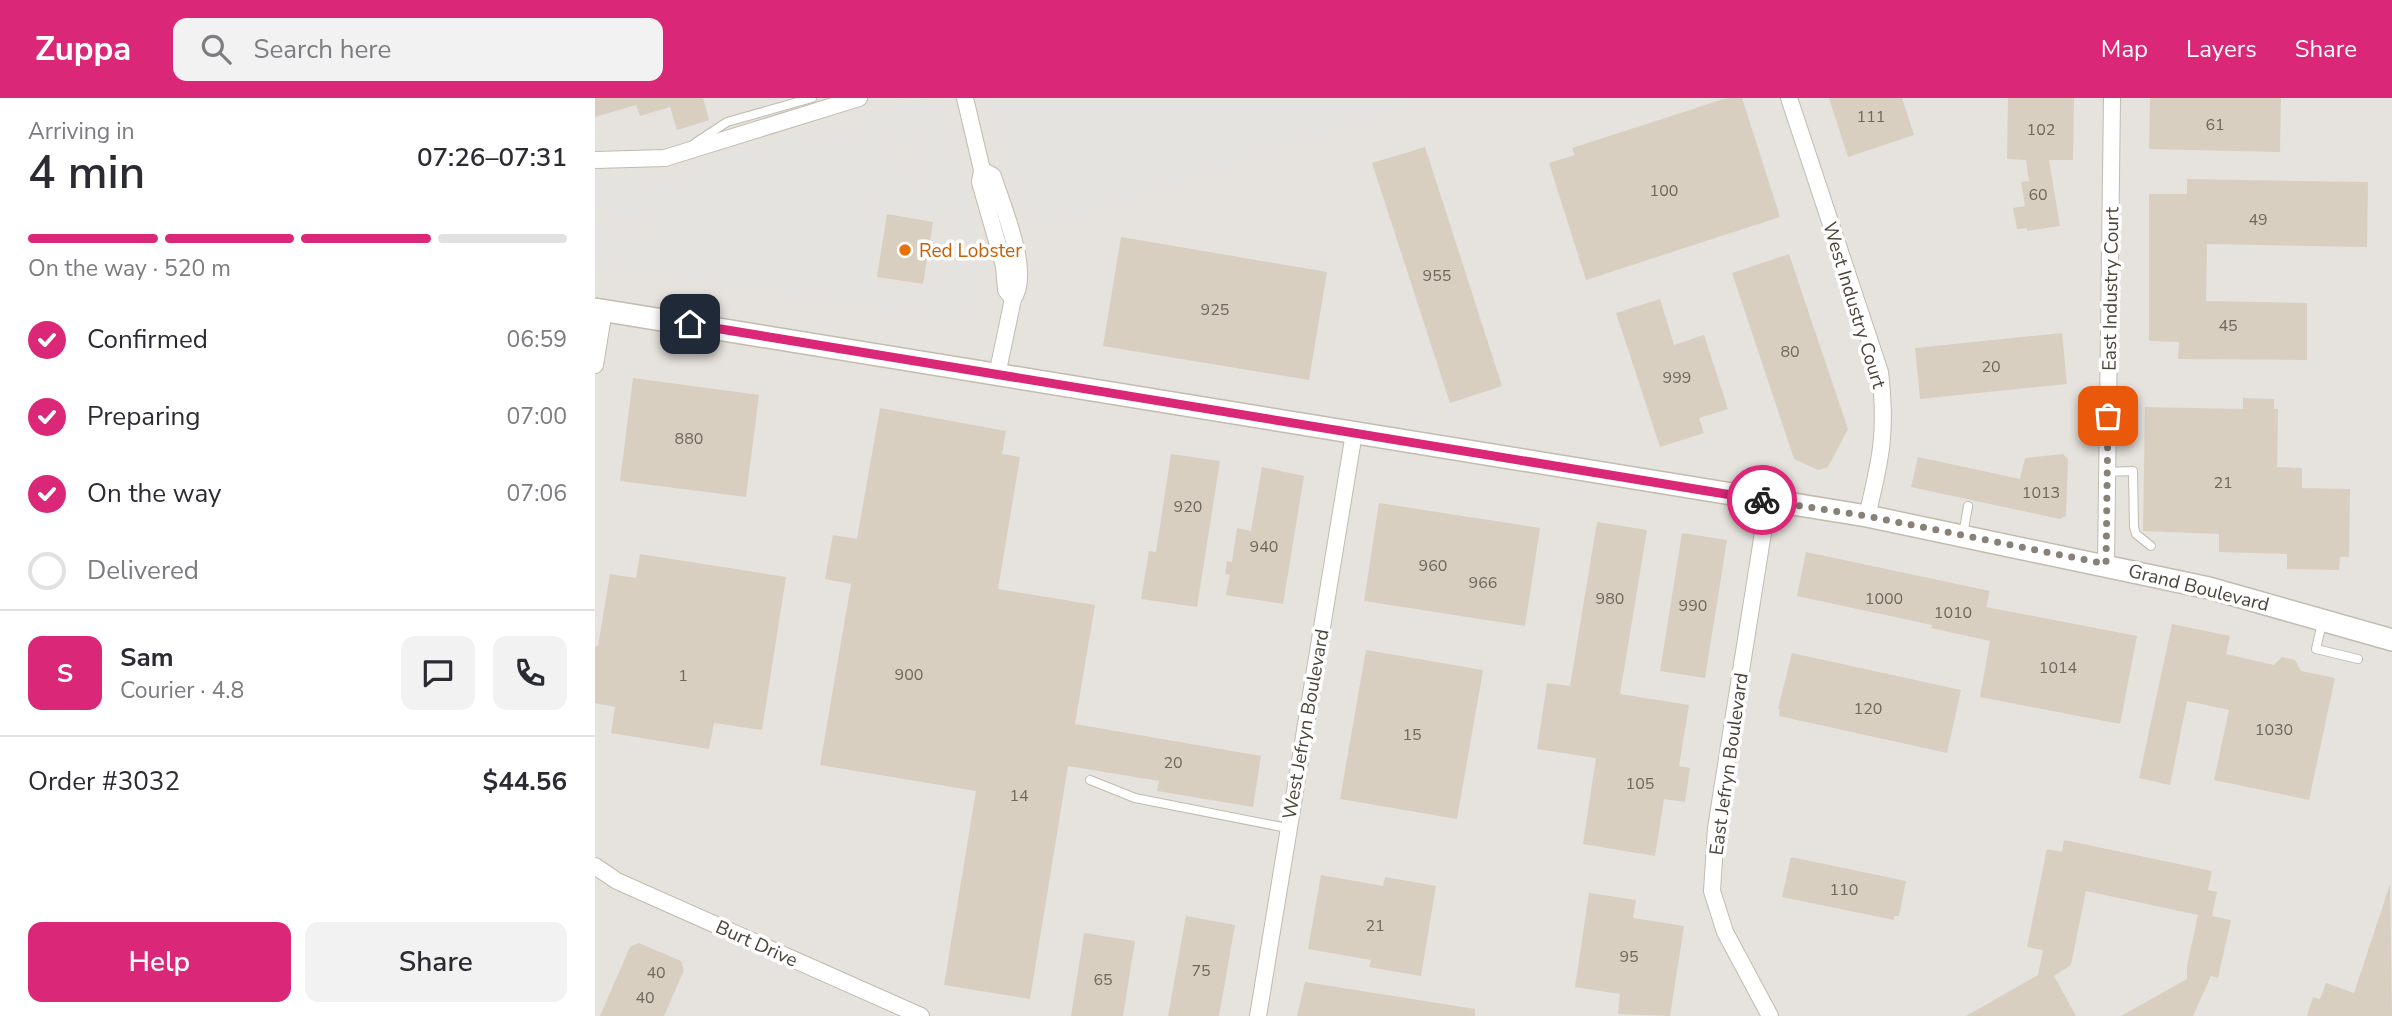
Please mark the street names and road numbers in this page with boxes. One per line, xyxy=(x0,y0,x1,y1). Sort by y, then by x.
street label: East Industry Court xyxy=(2097,206,2125,371)
street label: West Industry Court xyxy=(1816,219,1892,392)
street label: Grand Boulevard xyxy=(2126,558,2272,618)
street label: West Jefryn Boulevard xyxy=(1276,627,1336,821)
street label: East Jefryn Boulevard xyxy=(1703,671,1755,857)
street label: Burt Drive xyxy=(711,914,802,974)

